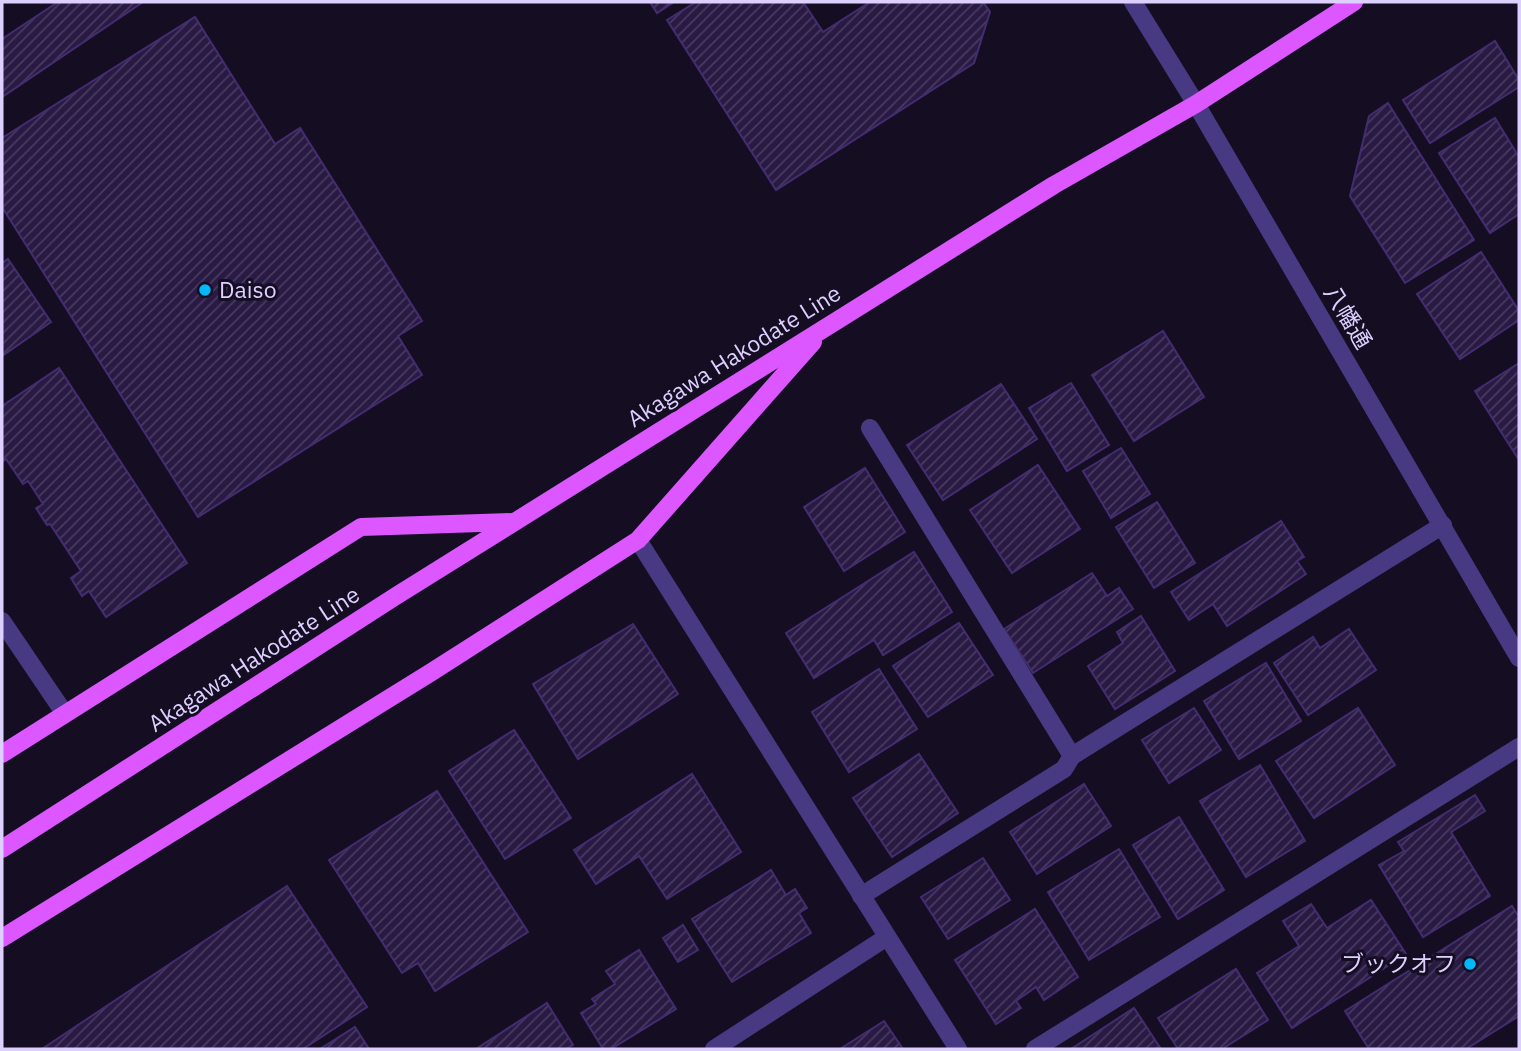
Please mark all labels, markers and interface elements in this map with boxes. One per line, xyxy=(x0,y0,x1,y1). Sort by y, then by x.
place label: Daiso xyxy=(219,274,277,304)
street label: Akagawa Hakodate Line xyxy=(621,277,846,433)
street label: 八幡通 xyxy=(1318,279,1379,354)
marker: Daiso xyxy=(197,282,213,298)
street label: Akagawa Hakodate Line xyxy=(142,579,365,738)
place label: ブックオフ xyxy=(1341,948,1456,978)
marker: ブックオフ xyxy=(1462,956,1478,972)

